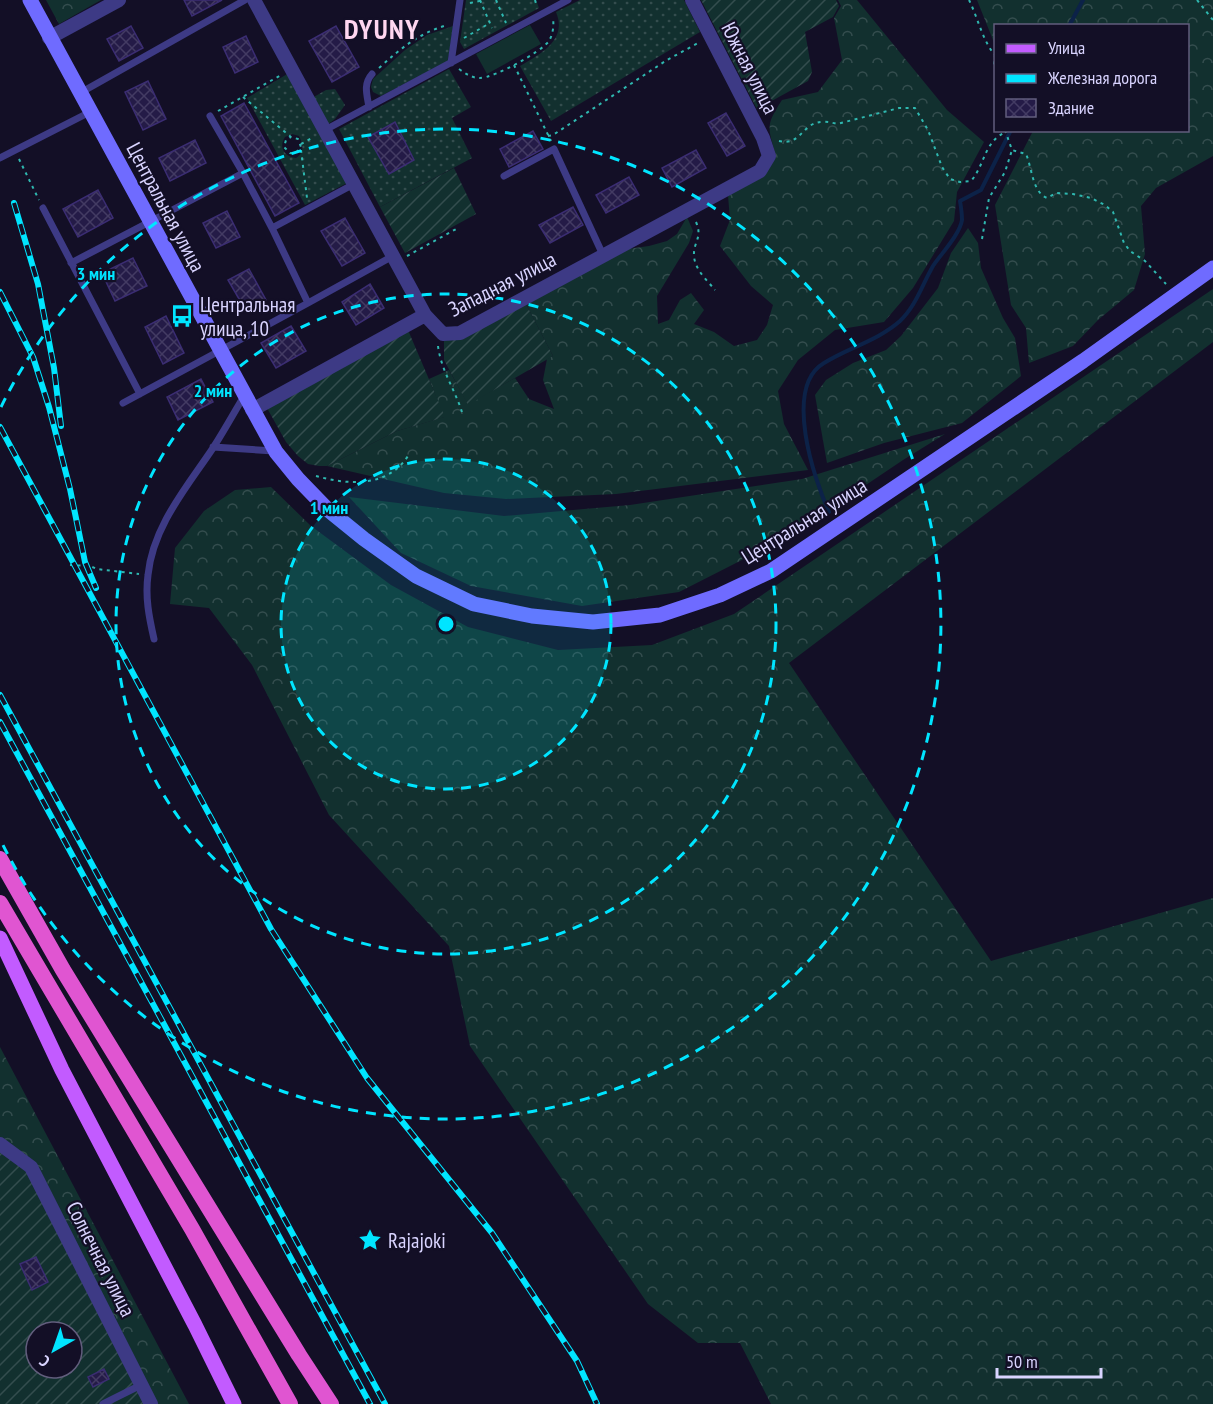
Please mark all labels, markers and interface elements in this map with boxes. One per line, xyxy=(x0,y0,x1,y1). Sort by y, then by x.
district label: DYUNY xyxy=(344,12,420,46)
street label: Южная улица xyxy=(715,18,785,118)
legend xyxy=(994,24,1189,132)
text: Улица xyxy=(1048,36,1085,59)
text: Железная дорога xyxy=(1047,66,1157,89)
text: Здание xyxy=(1048,96,1094,119)
street label: Центральная улица xyxy=(121,138,211,276)
street label: Западная улица xyxy=(444,245,560,323)
text: 3 мин xyxy=(77,262,115,285)
place label: Центральная улица, 10 xyxy=(200,291,295,342)
bus stop icon: Центральная улица, 10 xyxy=(169,303,195,329)
text: 2 мин xyxy=(194,379,232,402)
street label: Центральная улица xyxy=(736,472,872,570)
text: 1 мин xyxy=(310,496,348,519)
centre of rings xyxy=(436,614,456,634)
street label: Солнечная улица xyxy=(60,1197,142,1321)
place icon: Rajajoki xyxy=(357,1227,383,1253)
place label: Rajajoki xyxy=(388,1227,446,1254)
north arrow xyxy=(24,1320,84,1380)
scale bar xyxy=(997,1341,1100,1379)
text: 50 m xyxy=(1006,1350,1038,1373)
text: С xyxy=(35,1351,54,1372)

